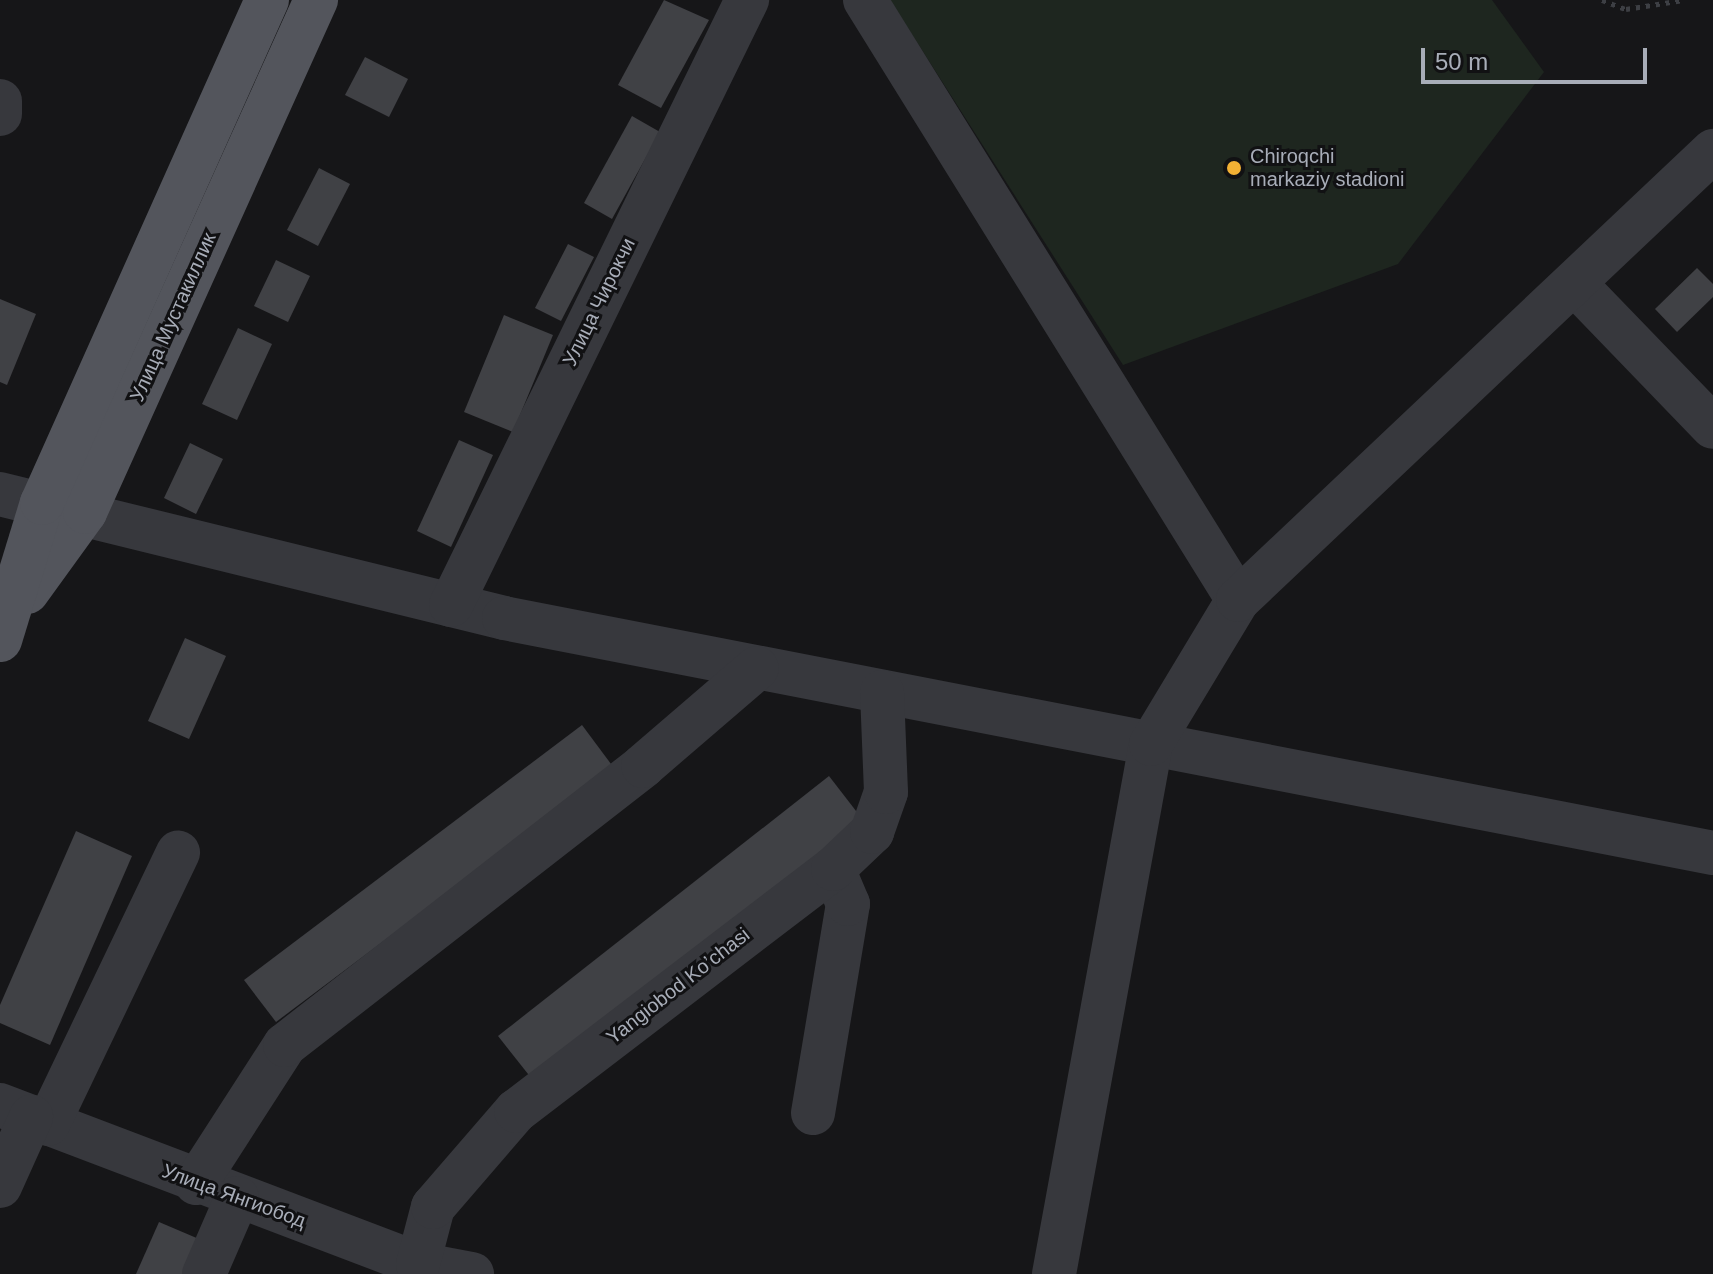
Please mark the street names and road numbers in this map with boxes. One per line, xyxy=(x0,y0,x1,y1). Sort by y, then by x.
street label: Улица Мустакиллик xyxy=(125,229,221,405)
street label: Улица Чирокчи xyxy=(558,234,640,370)
street label: Yangiobod Ko’chasi xyxy=(602,923,754,1049)
street label: Улица Янгиобод xyxy=(159,1159,309,1233)

